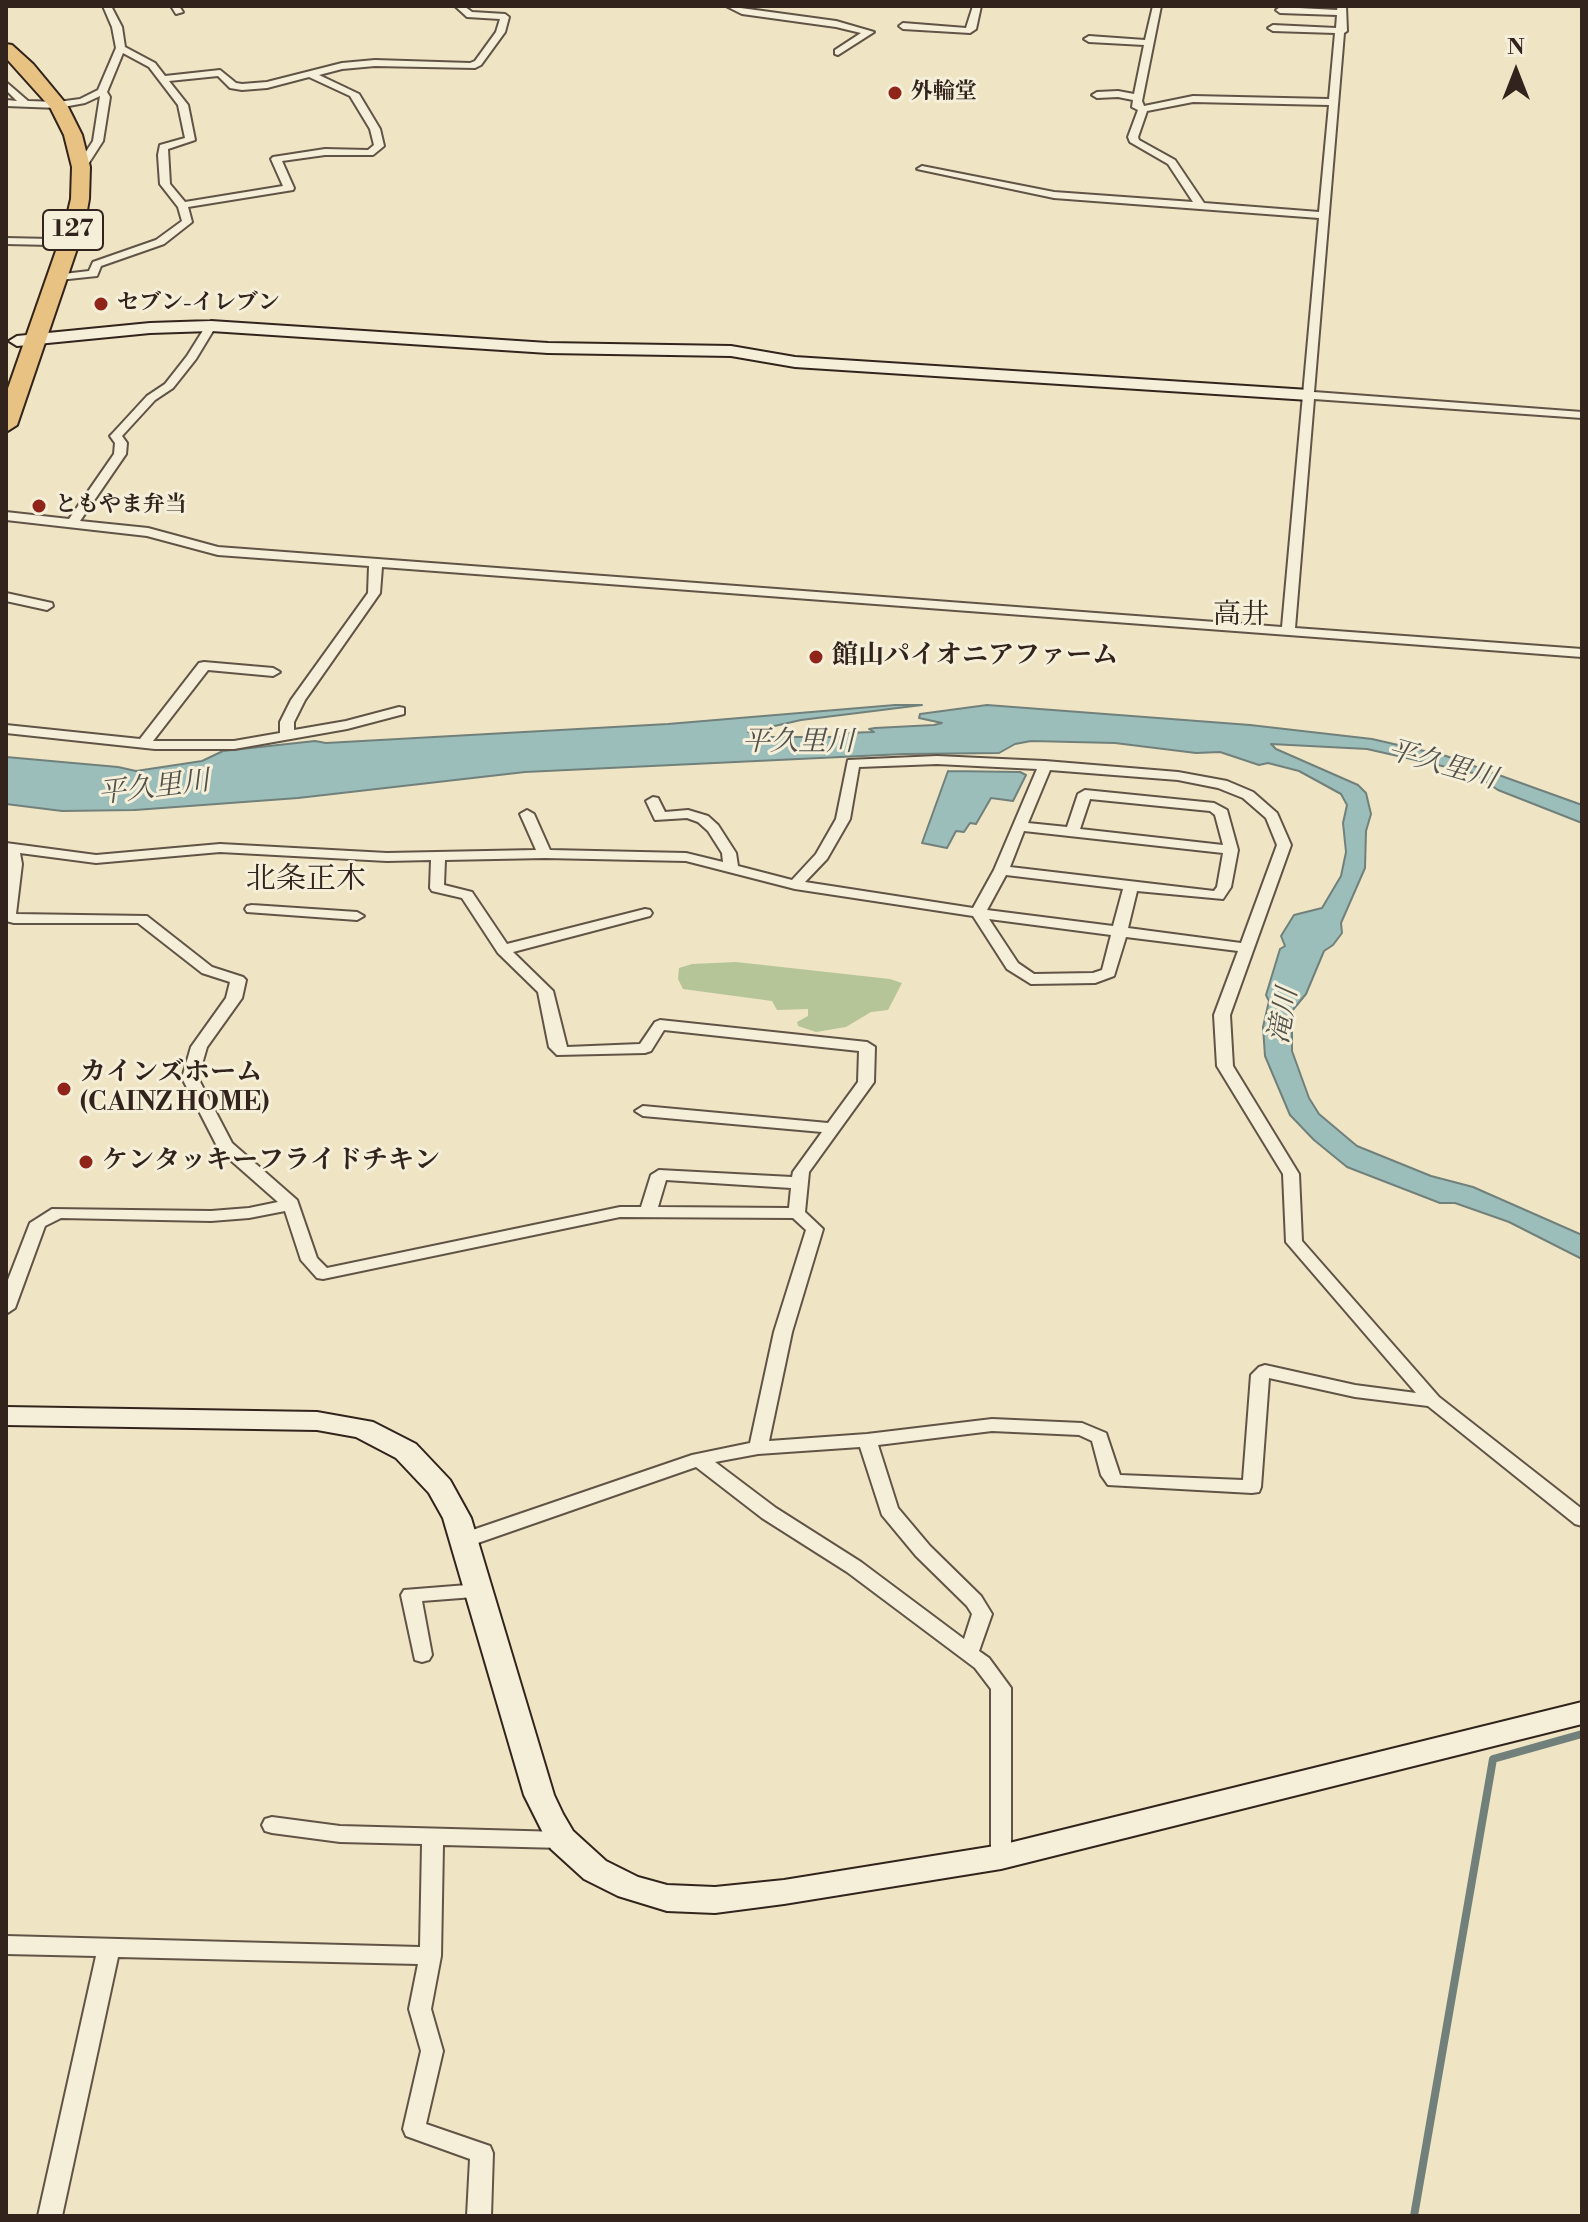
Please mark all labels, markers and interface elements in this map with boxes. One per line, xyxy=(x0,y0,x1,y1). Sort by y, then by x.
north arrow xyxy=(1476,32,1556,112)
text: N xyxy=(1507,34,1525,61)
place label: 外輪堂 xyxy=(911,80,977,106)
marker: 外輪堂 xyxy=(886,84,904,102)
road number: 127 xyxy=(43,210,103,250)
place label: セブン-イレブン xyxy=(117,291,280,317)
marker: セブン-イレブン xyxy=(92,295,110,313)
place label: ともやま弁当 xyxy=(55,493,187,519)
marker: ともやま弁当 xyxy=(30,497,48,515)
district label: 高井 xyxy=(1213,599,1269,633)
place label: 館山パイオニアファーム xyxy=(832,641,1118,673)
marker: 館山パイオニアファーム xyxy=(807,648,825,666)
water label: 平久里川 xyxy=(742,726,854,760)
water label: 平久里川 xyxy=(1384,734,1500,798)
water label: 平久里川 xyxy=(96,766,212,812)
district label: 北条正木 xyxy=(246,863,366,899)
water label: 滝川 xyxy=(1264,986,1306,1046)
place label: カインズホーム (CAINZ HOME) xyxy=(80,1058,269,1120)
marker: カインズホーム (CAINZ HOME) xyxy=(55,1080,73,1098)
place label: ケンタッキーフライドチキン xyxy=(102,1146,440,1178)
marker: ケンタッキーフライドチキン xyxy=(77,1153,95,1171)

